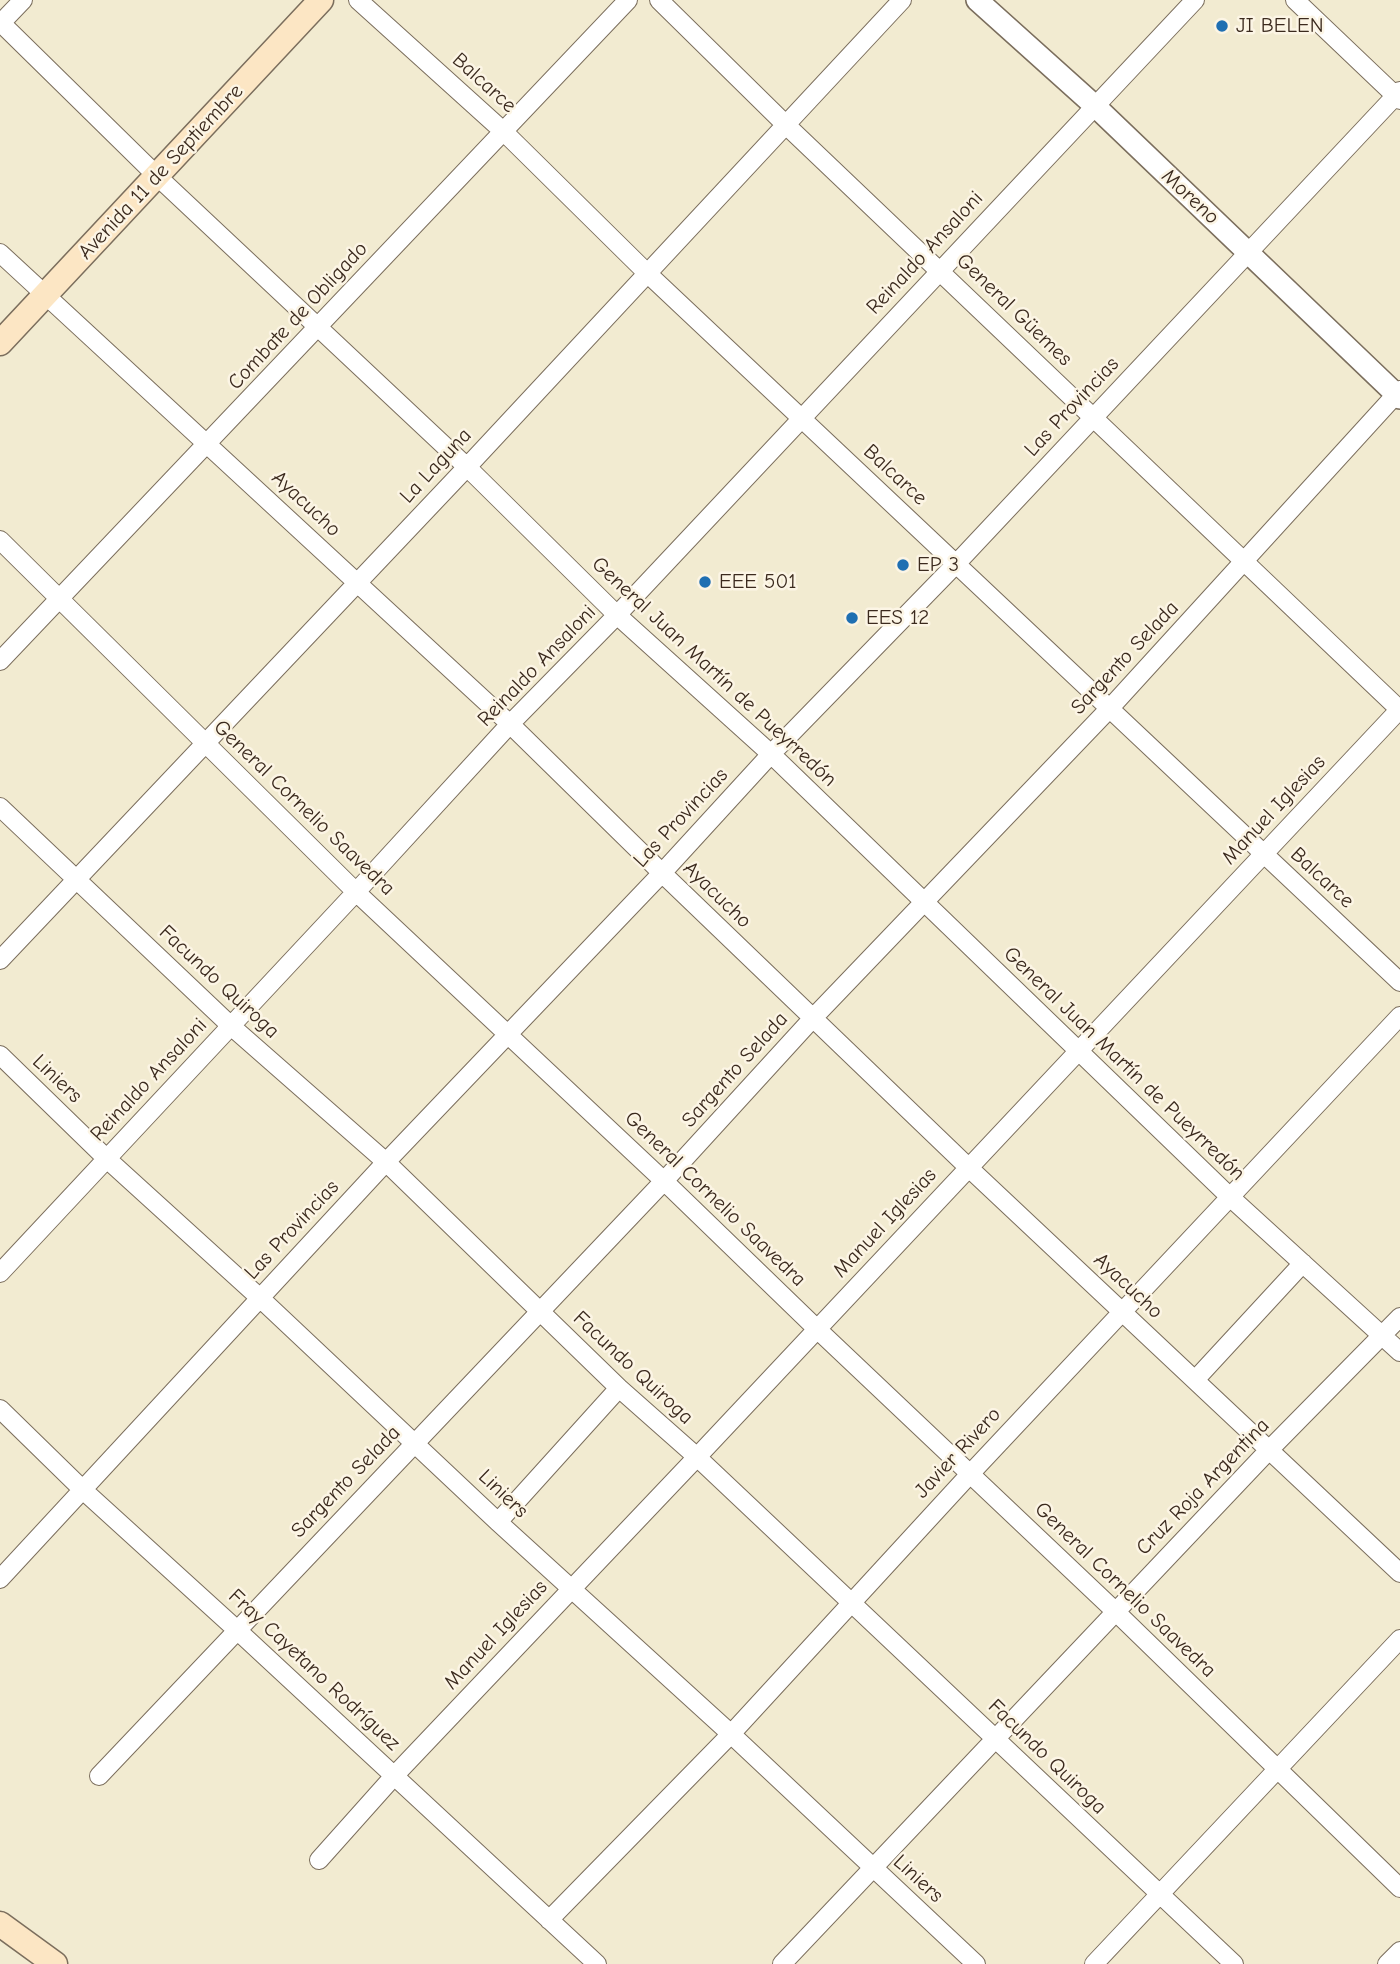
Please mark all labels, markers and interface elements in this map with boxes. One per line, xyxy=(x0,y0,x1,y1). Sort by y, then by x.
place label: JI BELEN xyxy=(1236,13,1324,39)
marker: JI BELEN xyxy=(1214,18,1230,34)
street label: Balcarce xyxy=(447,48,521,118)
street label: Avenida 11 de Septiembre xyxy=(73,79,249,265)
street label: Moreno xyxy=(1156,164,1224,230)
street label: Reinaldo Ansaloni xyxy=(861,186,989,320)
street label: Combate de Obligado xyxy=(223,237,373,395)
street label: General Güemes xyxy=(951,248,1077,372)
street label: Las Provincias xyxy=(1019,352,1125,462)
street label: La Laguna xyxy=(395,423,477,509)
street label: Balcarce xyxy=(858,439,932,511)
street label: Ayacucho xyxy=(266,466,346,542)
street label: General Juan Martín de Pueyrredón xyxy=(586,552,842,792)
place label: EP 3 xyxy=(917,552,959,578)
marker: EP 3 xyxy=(895,557,911,573)
place label: EEE 501 xyxy=(719,569,796,595)
marker: EEE 501 xyxy=(697,574,713,590)
street label: Sargento Selada xyxy=(1066,596,1184,720)
street label: Reinaldo Ansaloni xyxy=(473,600,601,732)
place label: EES 12 xyxy=(866,605,929,631)
marker: EES 12 xyxy=(844,610,860,626)
street label: General Cornelio Saavedra xyxy=(208,715,400,901)
street label: Manuel Iglesias xyxy=(1217,750,1331,870)
street label: Las Provincias xyxy=(628,763,734,873)
street label: Balcarce xyxy=(1285,842,1359,914)
street label: Ayacucho xyxy=(678,856,756,934)
street label: Facundo Quiroga xyxy=(154,920,284,1044)
street label: General Juan Martín de Pueyrredón xyxy=(998,942,1250,1186)
street label: Sargento Selada xyxy=(677,1007,793,1133)
street label: Reinaldo Ansaloni xyxy=(85,1013,213,1147)
street label: Liniers xyxy=(27,1049,87,1109)
street label: General Cornelio Saavedra xyxy=(619,1106,811,1292)
street label: Manuel Iglesias xyxy=(828,1163,942,1283)
street label: Las Provincias xyxy=(239,1175,345,1285)
street label: Ayacucho xyxy=(1088,1248,1168,1324)
street label: Facundo Quiroga xyxy=(568,1306,698,1430)
street label: Javier Rivero xyxy=(910,1402,1006,1504)
street label: Cruz Roja Argentina xyxy=(1131,1413,1275,1561)
street label: Sargento Selada xyxy=(286,1421,406,1543)
street label: Liniers xyxy=(473,1464,533,1524)
street label: General Cornelio Saavedra xyxy=(1029,1497,1221,1683)
street label: Manuel Iglesias xyxy=(439,1575,553,1695)
street label: Fray Cayetano Rodríguez xyxy=(223,1584,405,1756)
street label: Facundo Quiroga xyxy=(983,1694,1111,1820)
street label: Liniers xyxy=(888,1850,948,1908)

